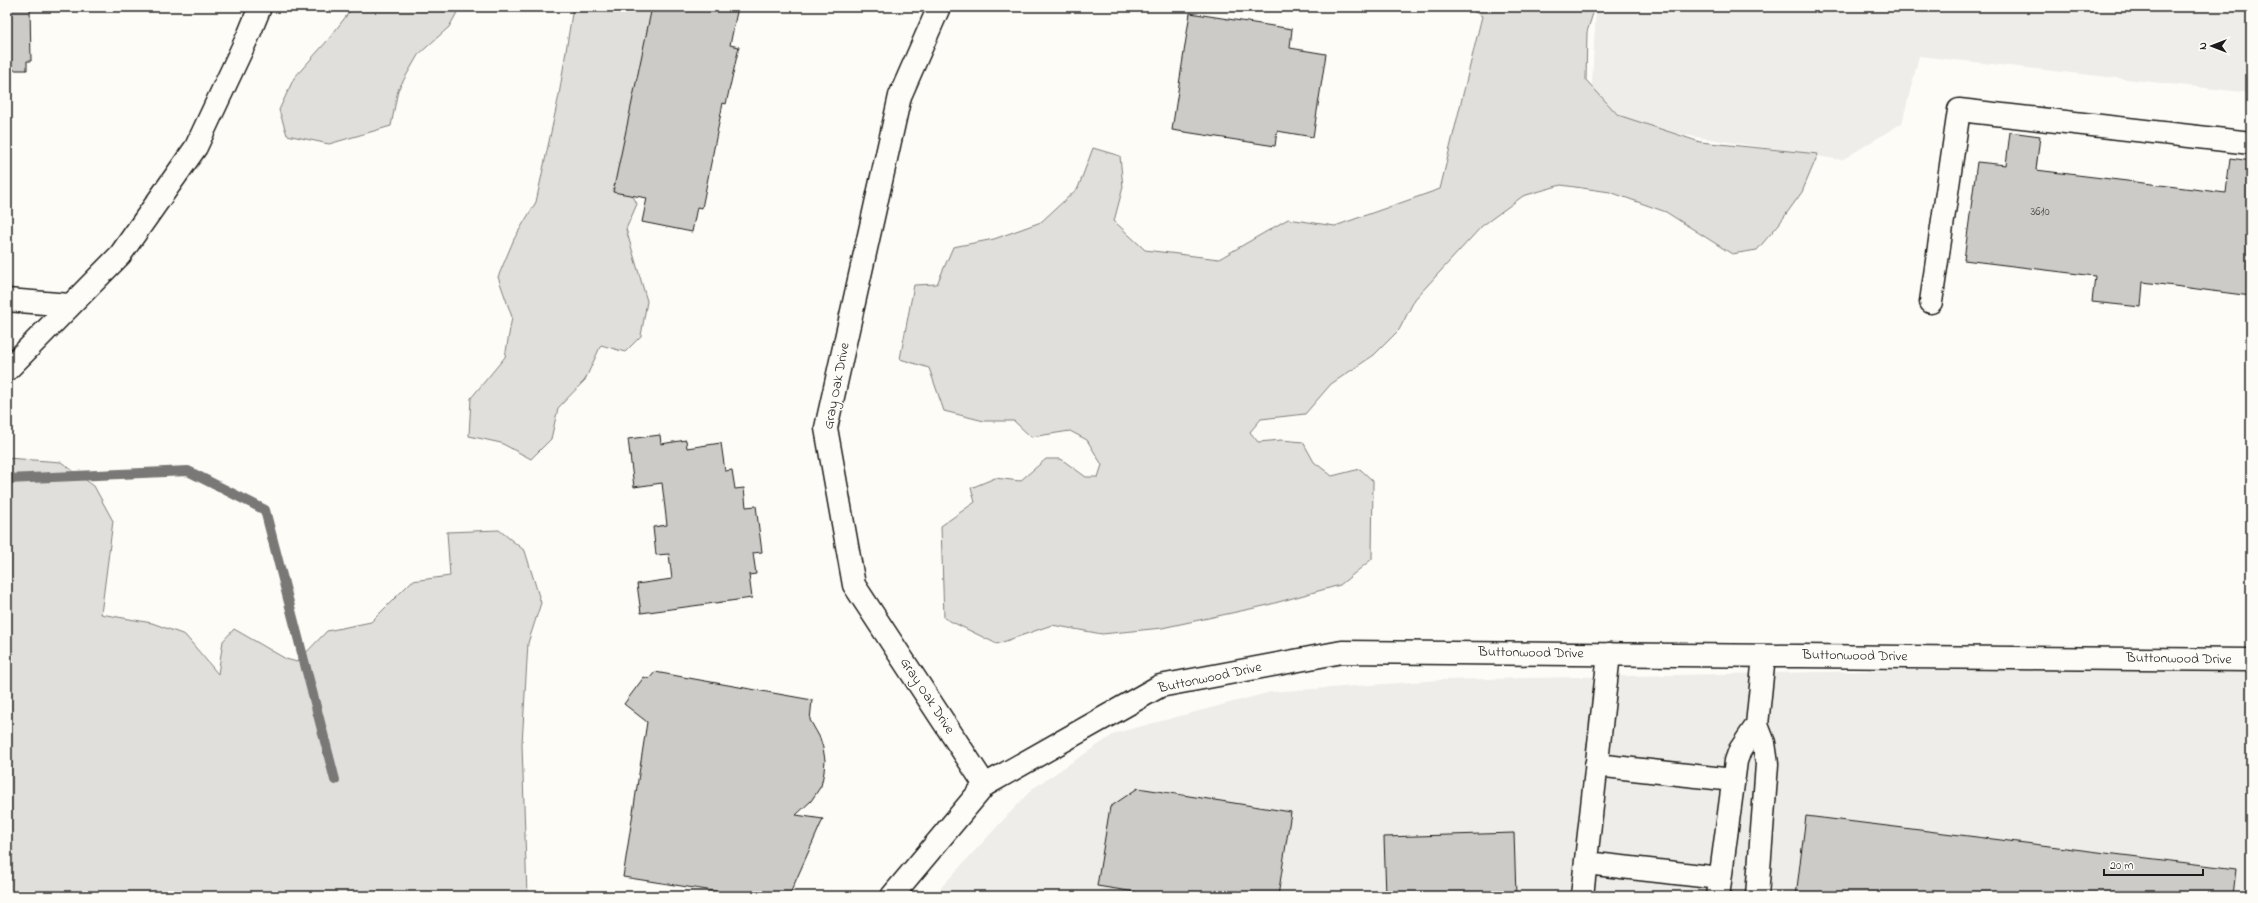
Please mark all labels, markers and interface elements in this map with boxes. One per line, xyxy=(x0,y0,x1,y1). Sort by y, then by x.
north arrow xyxy=(2192,26,2232,66)
text: N xyxy=(2195,42,2211,50)
house number: 3610 xyxy=(2030,203,2050,221)
street label: Gray Oak Drive xyxy=(818,340,857,431)
street label: Buttonwood Drive xyxy=(1477,642,1584,664)
street label: Buttonwood Drive xyxy=(1801,645,1908,667)
street label: Buttonwood Drive xyxy=(2125,648,2232,670)
street label: Gray Oak Drive xyxy=(894,654,960,740)
street label: Buttonwood Drive xyxy=(1155,657,1264,699)
scale bar xyxy=(2104,851,2203,877)
text: 20 m xyxy=(2110,857,2133,875)

